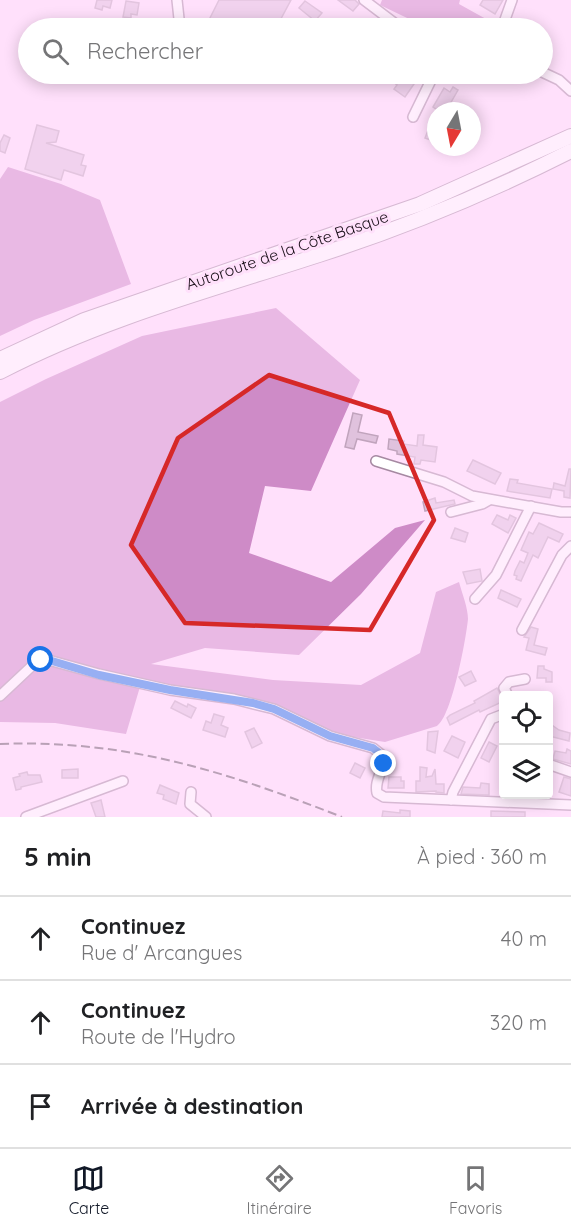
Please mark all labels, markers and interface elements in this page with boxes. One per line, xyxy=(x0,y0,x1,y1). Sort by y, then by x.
search box xyxy=(18,18,553,84)
icon: search xyxy=(39,35,72,68)
text: Rechercher xyxy=(87,37,203,65)
north arrow xyxy=(427,102,481,156)
street label: Autoroute de la Côte Basque xyxy=(183,206,391,294)
route start xyxy=(27,646,53,672)
map controls xyxy=(499,691,553,799)
button: locate xyxy=(499,691,553,745)
button: layers xyxy=(499,745,553,799)
route end xyxy=(370,750,396,776)
text: 5 min xyxy=(24,840,92,873)
text: À pied · 360 m xyxy=(417,844,547,869)
text: Continuez xyxy=(81,912,185,940)
icon: ahead xyxy=(24,922,57,955)
text: 40 m xyxy=(501,926,547,951)
text: Rue d' Arcangues xyxy=(81,940,242,965)
text: Continuez xyxy=(81,996,185,1024)
icon: ahead xyxy=(24,1006,57,1039)
text: 320 m xyxy=(490,1010,547,1035)
text: Route de l'Hydro xyxy=(81,1024,236,1049)
icon: arrive xyxy=(24,1090,57,1123)
text: Arrivée à destination xyxy=(81,1092,303,1120)
tab: Carte xyxy=(69,1162,109,1218)
tab: Itinéraire xyxy=(247,1162,312,1218)
tab: Favoris xyxy=(449,1162,502,1218)

